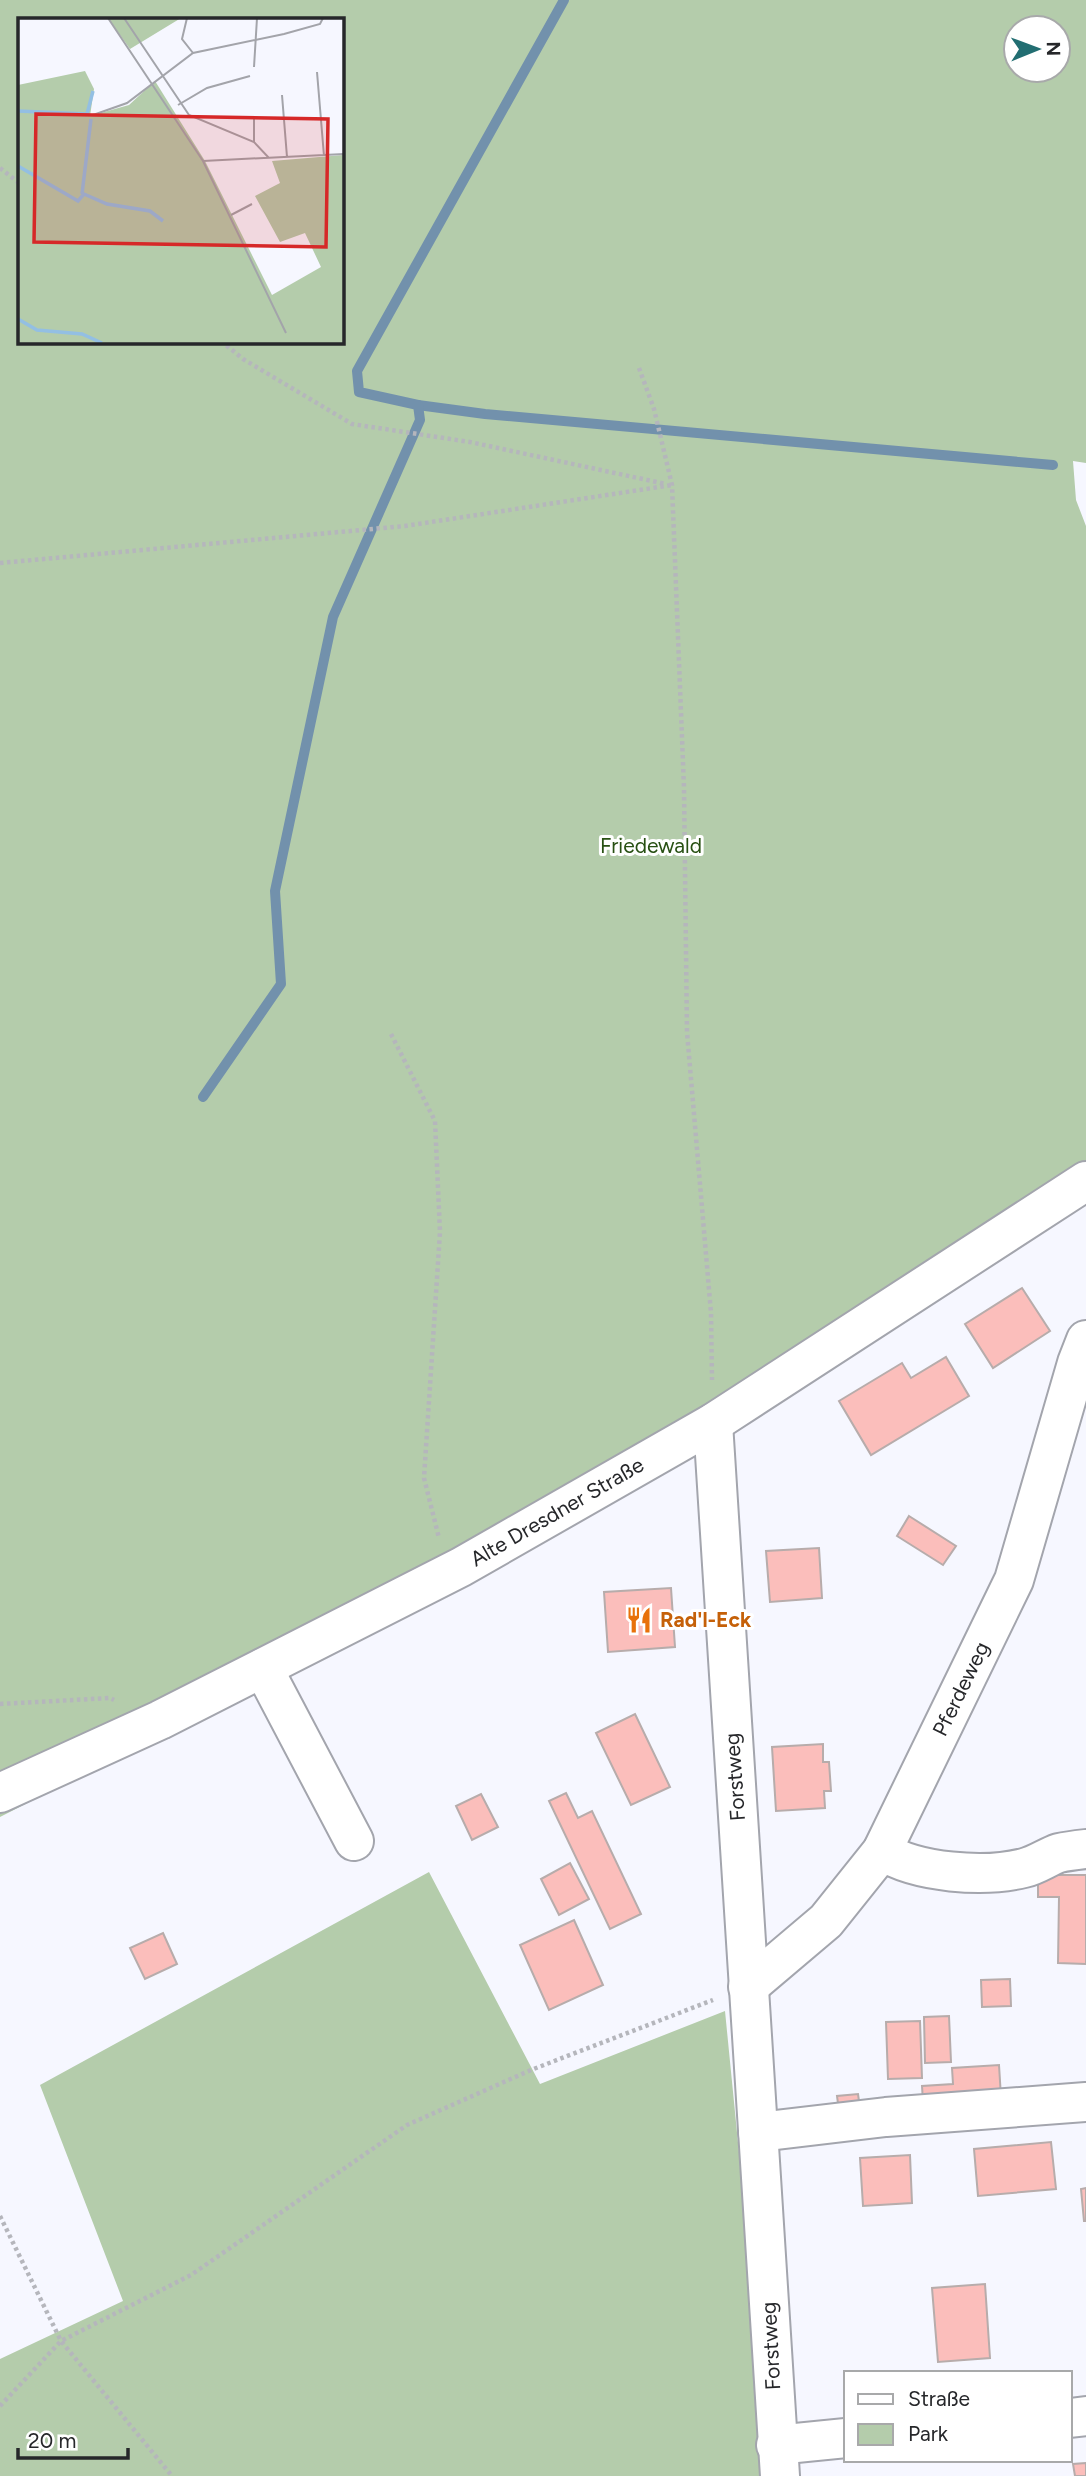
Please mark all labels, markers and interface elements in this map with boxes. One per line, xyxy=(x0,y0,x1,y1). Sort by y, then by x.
north arrow xyxy=(1002,14,1072,84)
inset map xyxy=(18,18,343,343)
text: N xyxy=(1042,41,1065,56)
park label: Friedewald xyxy=(600,833,702,858)
street label: Alte Dresdner Straße xyxy=(466,1452,648,1571)
restaurant icon: Rad'l-Eck xyxy=(624,1605,654,1635)
place label: Rad'l-Eck xyxy=(660,1607,752,1632)
street label: Pferdeweg xyxy=(927,1638,994,1740)
street label: Forstweg xyxy=(719,1732,750,1822)
street label: Forstweg xyxy=(756,2301,785,2391)
legend xyxy=(844,2371,1072,2462)
text: Straße xyxy=(908,2386,970,2411)
scale bar xyxy=(18,2416,128,2460)
text: Park xyxy=(908,2421,949,2446)
text: 20 m xyxy=(28,2428,76,2453)

